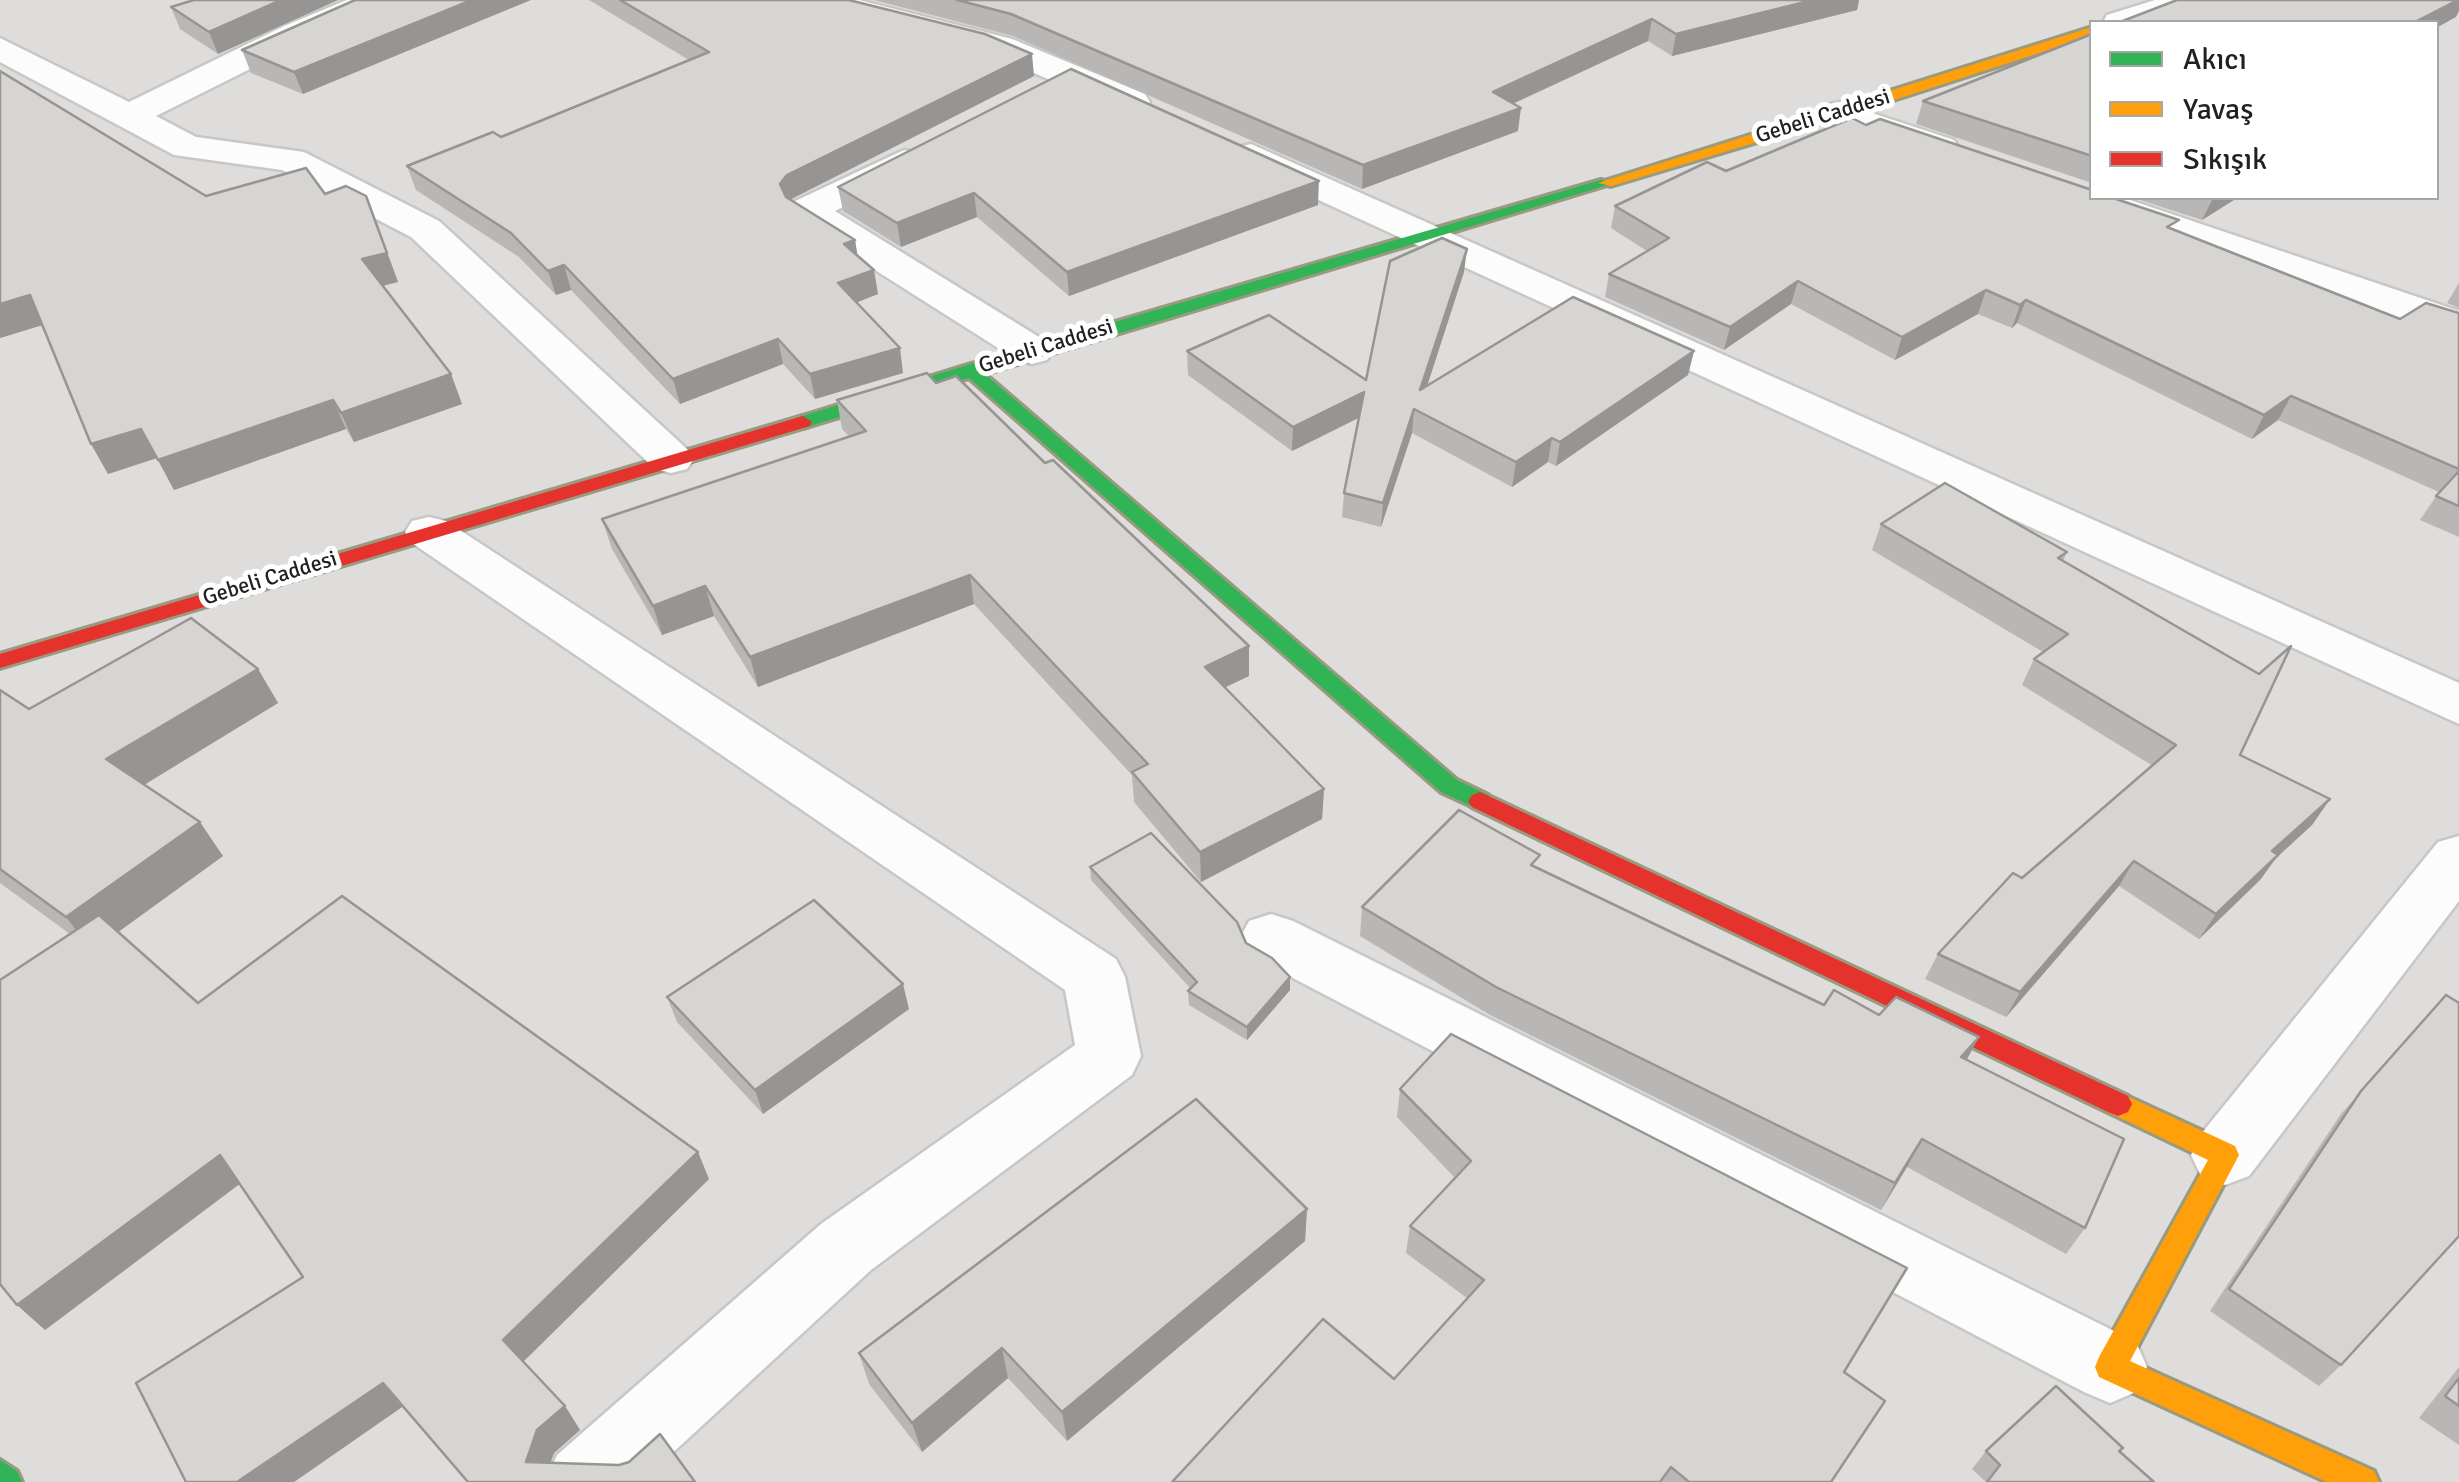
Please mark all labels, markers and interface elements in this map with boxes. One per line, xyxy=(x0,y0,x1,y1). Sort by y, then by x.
legend xyxy=(2089,20,2439,200)
text: Akıcı xyxy=(2183,41,2247,78)
street label: Gebeli Caddesi xyxy=(1753,84,1893,150)
text: Yavaş xyxy=(2183,91,2253,128)
text: Sıkışık xyxy=(2183,141,2267,178)
street label: Gebeli Caddesi xyxy=(976,314,1116,380)
street label: Gebeli Caddesi xyxy=(200,546,340,612)

